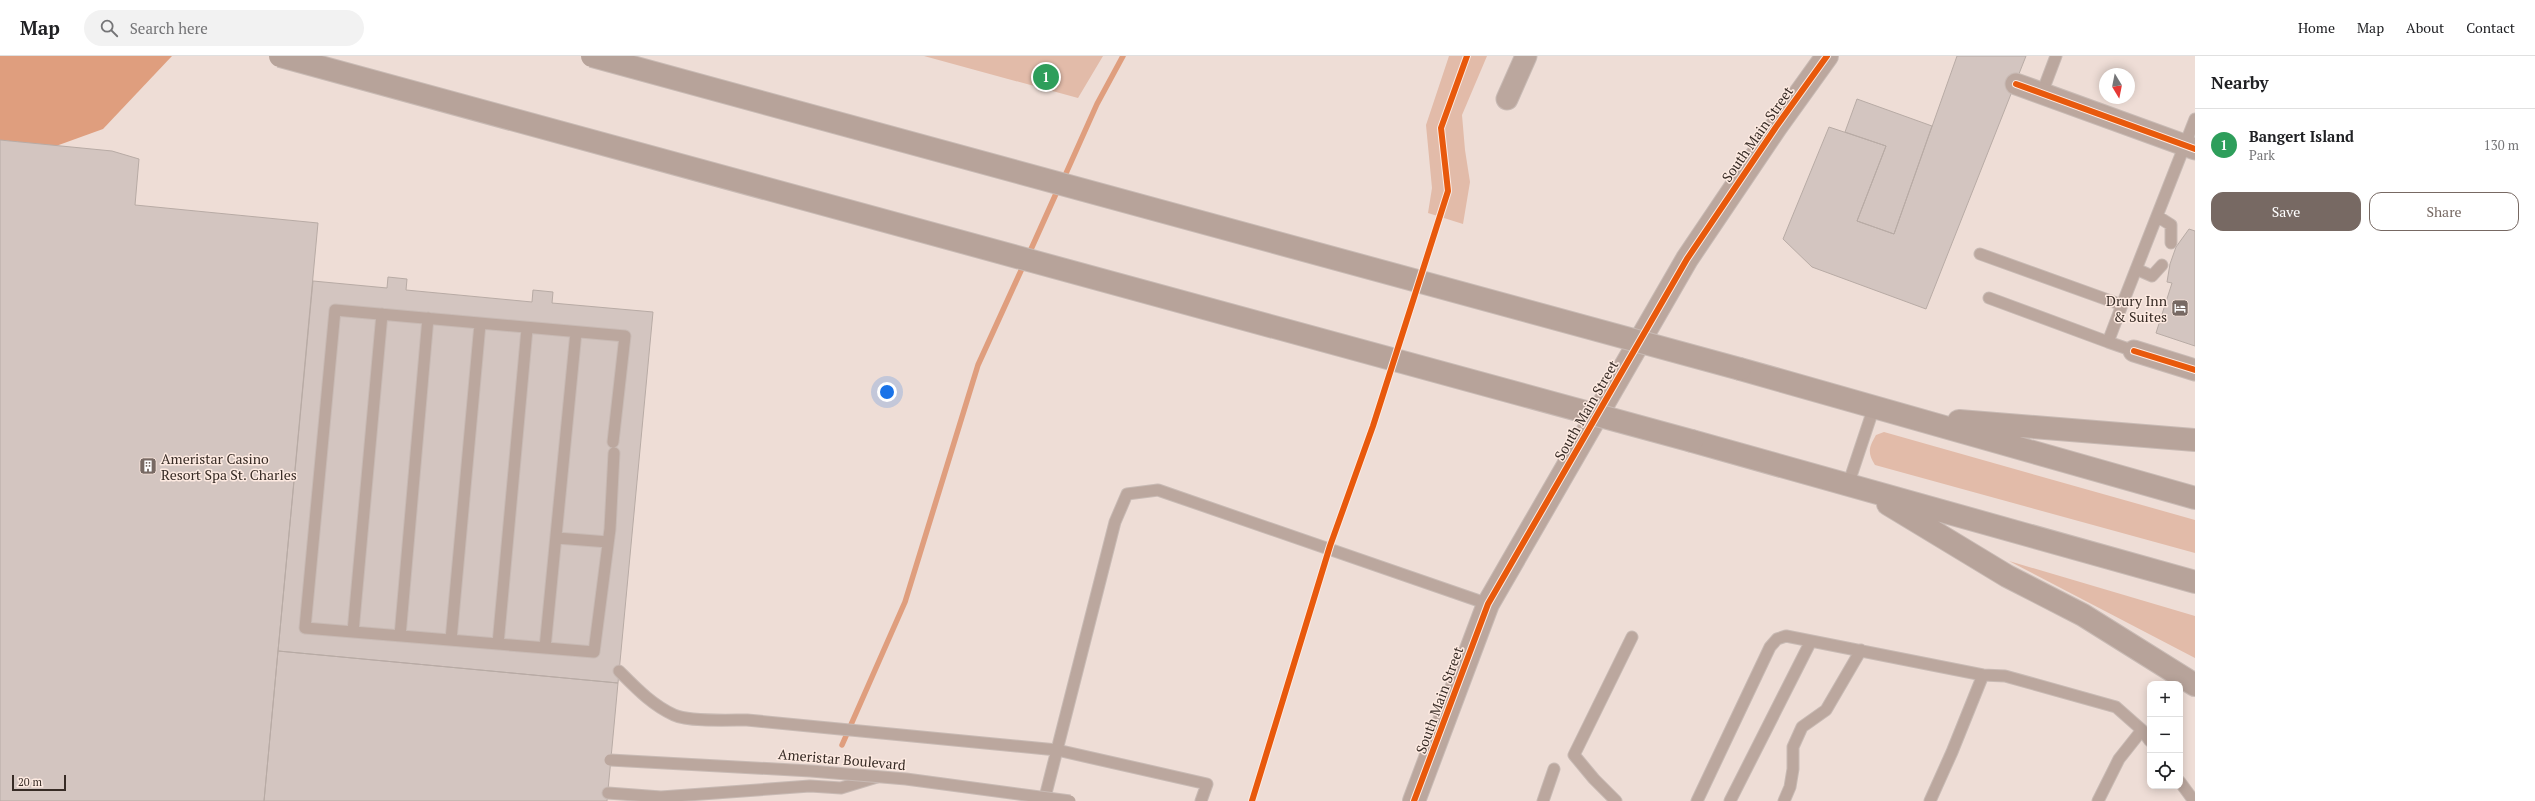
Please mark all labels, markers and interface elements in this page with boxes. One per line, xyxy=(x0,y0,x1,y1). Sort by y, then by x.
search box xyxy=(84,10,364,46)
text: Map xyxy=(20,15,60,40)
icon: search xyxy=(98,17,120,39)
text: Search here xyxy=(130,18,208,38)
text: Home xyxy=(2298,18,2335,37)
text: Map xyxy=(2357,18,2384,37)
text: About xyxy=(2406,18,2444,37)
text: Contact xyxy=(2466,18,2515,37)
pin: 1 xyxy=(1033,62,1059,92)
north arrow xyxy=(2099,68,2135,104)
text: Nearby xyxy=(2211,71,2269,94)
street label: South Main Street xyxy=(1717,82,1798,186)
text: Bangert Island xyxy=(2249,126,2354,146)
text: 1 xyxy=(2220,136,2228,154)
text: 130 m xyxy=(2484,136,2519,154)
text: Park xyxy=(2249,146,2275,164)
button: Save xyxy=(2211,192,2361,231)
button: Share xyxy=(2369,192,2519,231)
place label: Drury Inn & Suites xyxy=(2106,291,2168,326)
hotel icon: Drury Inn & Suites xyxy=(2170,298,2190,318)
street label: South Main Street xyxy=(1550,356,1623,464)
your location xyxy=(877,382,897,402)
place label: Ameristar Casino Resort Spa St. Charles xyxy=(161,449,297,484)
building icon: Ameristar Casino Resort Spa St. Charles xyxy=(138,456,158,476)
street label: South Main Street xyxy=(1411,643,1467,756)
map controls xyxy=(2147,681,2183,789)
button: + xyxy=(2147,681,2183,717)
button: − xyxy=(2147,717,2183,753)
street label: Ameristar Boulevard xyxy=(777,744,907,774)
button: locate xyxy=(2147,753,2183,789)
scale bar xyxy=(12,773,66,792)
text: 20 m xyxy=(18,775,42,789)

